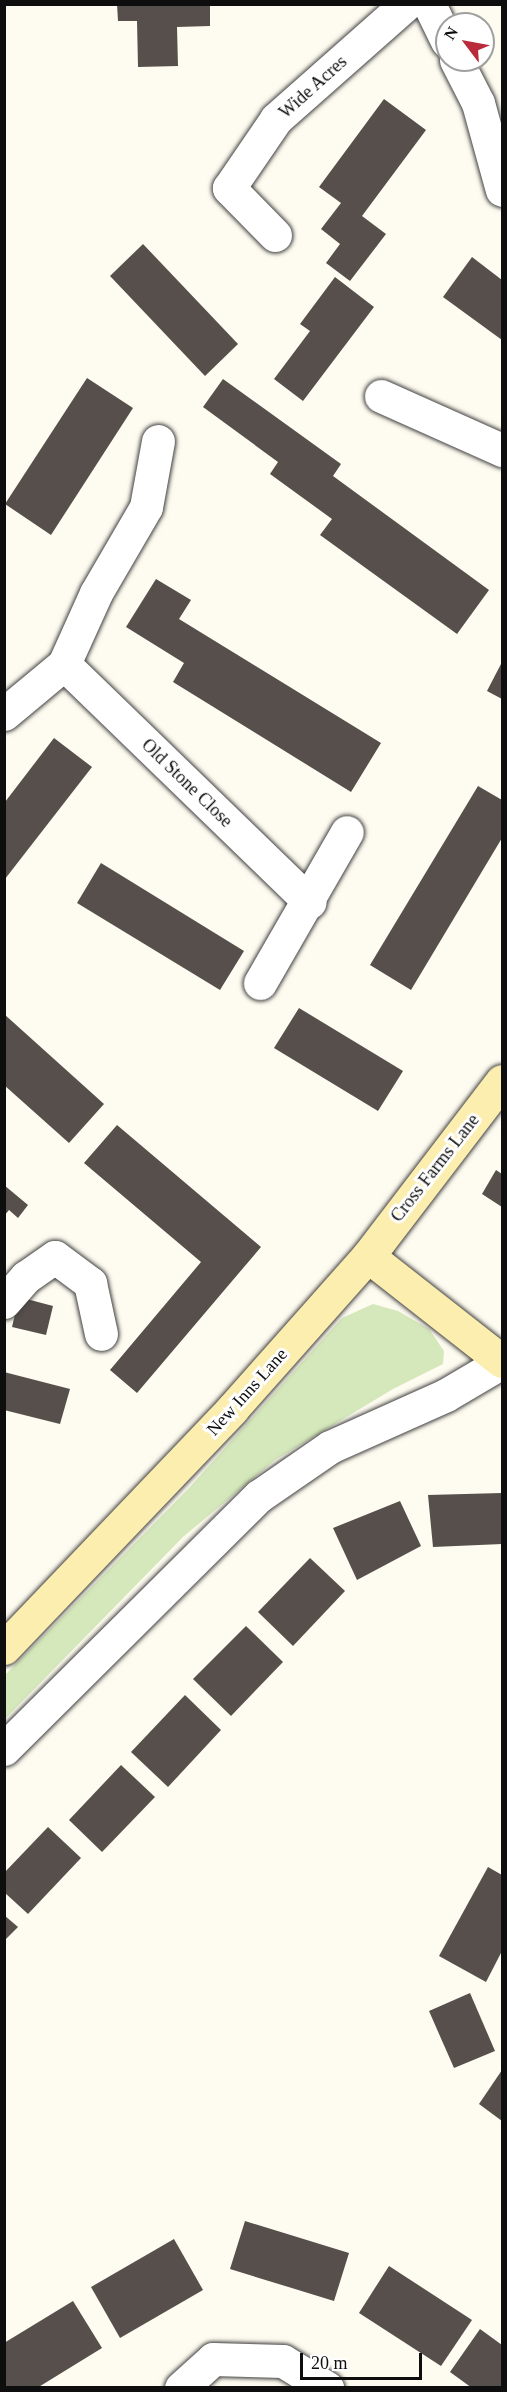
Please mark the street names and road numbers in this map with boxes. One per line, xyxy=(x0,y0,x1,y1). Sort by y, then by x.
street label: Wide Acres xyxy=(274,51,352,123)
street label: Old Stone Close xyxy=(137,734,237,832)
street label: Cross Farms Lane xyxy=(386,1110,484,1226)
street label: New Inns Lane xyxy=(202,1344,292,1440)

